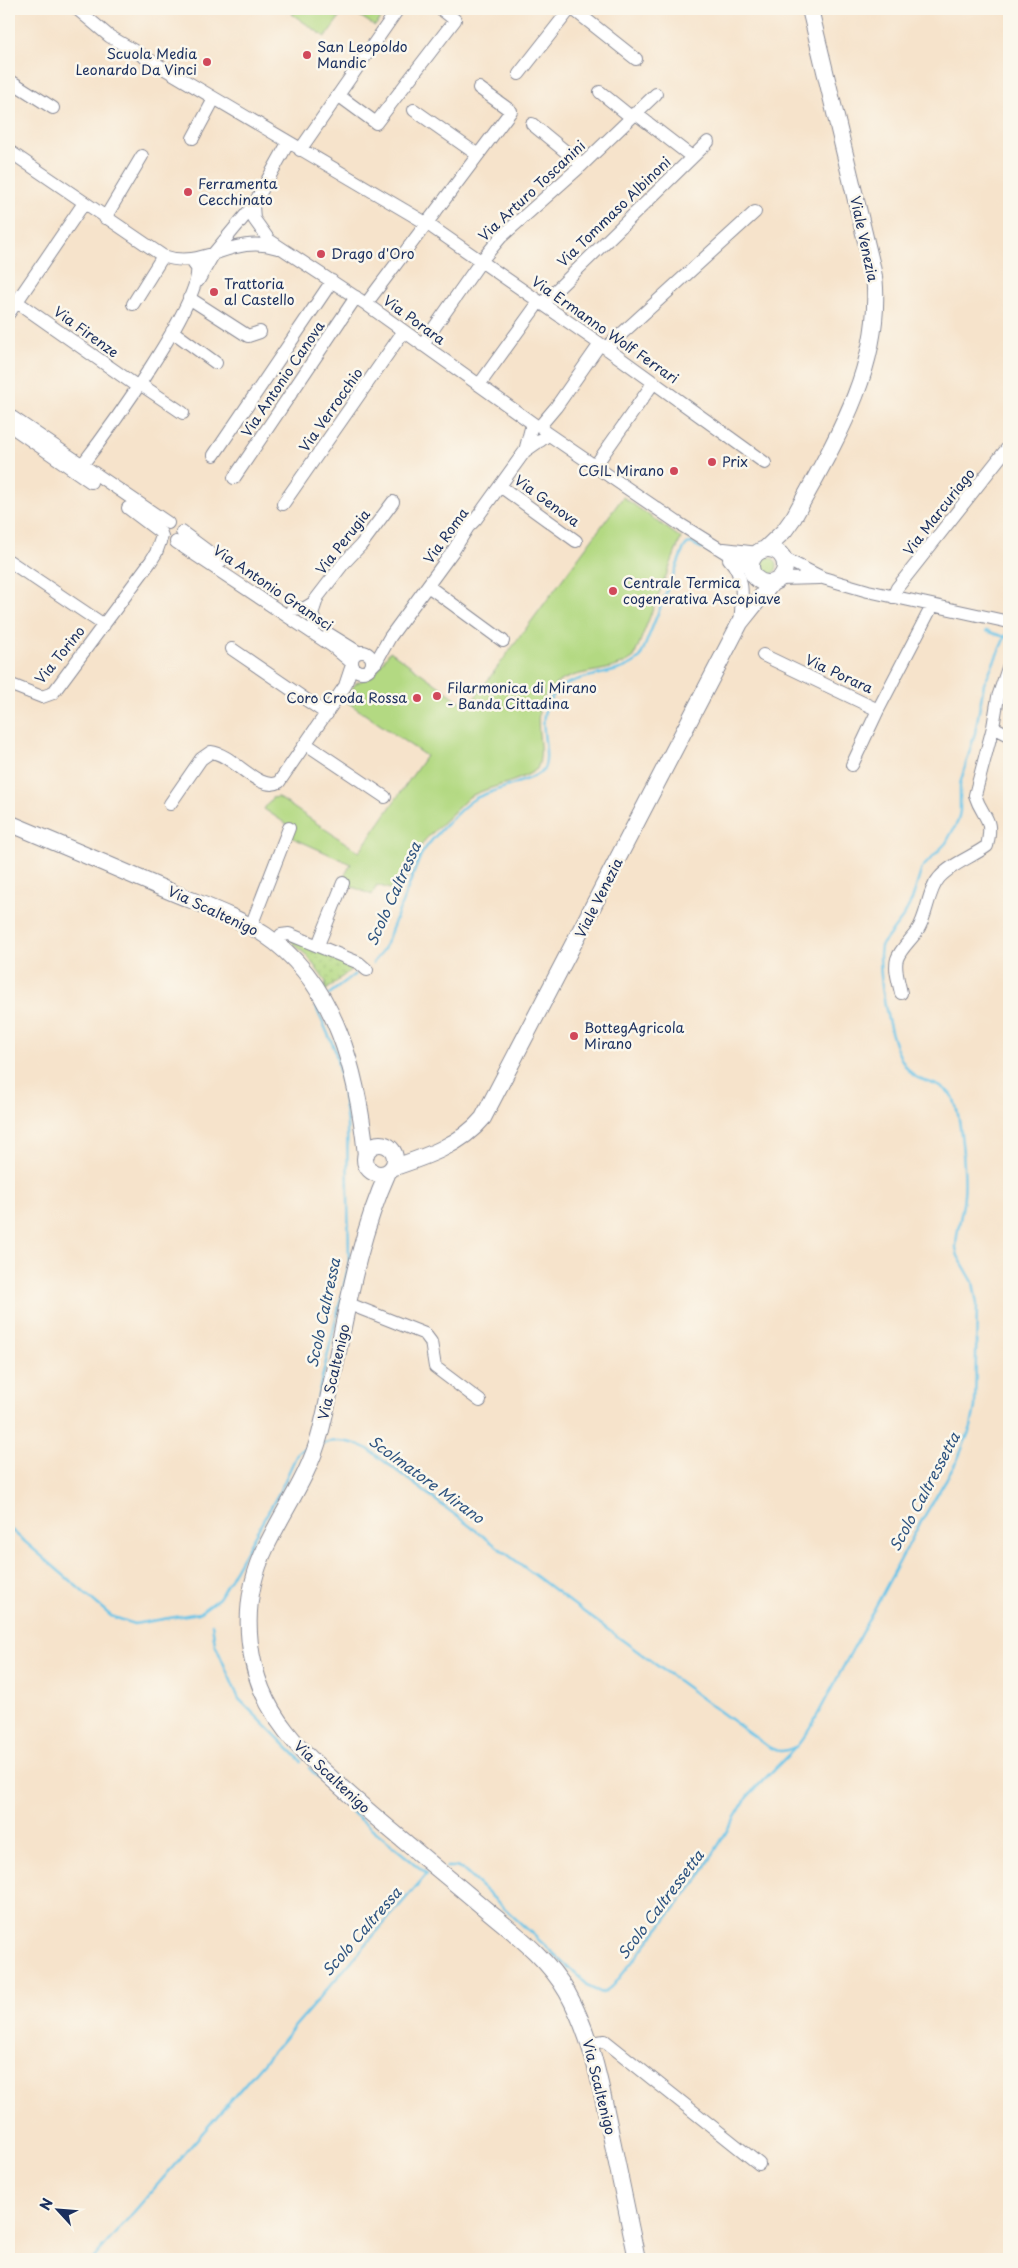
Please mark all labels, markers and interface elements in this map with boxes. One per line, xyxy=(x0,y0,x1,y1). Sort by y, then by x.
place label: San Leopoldo Mandic xyxy=(317,36,408,73)
place label: Scuola Media Leonardo Da Vinci xyxy=(76,43,197,80)
marker: San Leopoldo Mandic xyxy=(301,49,313,61)
marker: Scuola Media Leonardo Da Vinci xyxy=(201,56,213,68)
street label: Via Arturo Toscanini xyxy=(473,135,590,246)
street label: Via Tommaso Albinoni xyxy=(552,152,675,272)
place label: Ferramenta Cecchinato xyxy=(198,173,278,210)
marker: Ferramenta Cecchinato xyxy=(182,186,194,198)
street label: Viale Venezia xyxy=(845,194,884,284)
place label: Drago d'Oro xyxy=(331,243,415,264)
marker: Drago d'Oro xyxy=(315,248,327,260)
street label: Via Ermanno Wolf Ferrari xyxy=(527,271,683,389)
place label: Trattoria al Castello xyxy=(224,273,295,310)
marker: Trattoria al Castello xyxy=(208,286,220,298)
street label: Via Porara xyxy=(379,290,450,349)
street label: Via Firenze xyxy=(49,301,123,362)
street label: Via Antonio Canova xyxy=(236,316,330,441)
street label: Via Verrocchio xyxy=(294,363,368,456)
place label: Prix xyxy=(722,451,748,472)
marker: Prix xyxy=(706,456,718,468)
place label: CGIL Mirano xyxy=(578,460,664,481)
street label: Via Marcuriago xyxy=(898,463,979,560)
marker: CGIL Mirano xyxy=(668,465,680,477)
street label: Via Genova xyxy=(510,470,585,532)
street label: Via Roma xyxy=(418,503,473,568)
street label: Via Perugia xyxy=(310,504,375,579)
street label: Via Antonio Gramsci xyxy=(209,540,338,636)
place label: Centrale Termica cogenerativa Ascopiave xyxy=(623,572,781,609)
marker: Centrale Termica cogenerativa Ascopiave xyxy=(607,585,619,597)
street label: Via Torino xyxy=(30,621,90,688)
street label: Via Porara xyxy=(802,649,877,698)
place label: Filarmonica di Mirano - Banda Cittadina xyxy=(447,677,597,714)
place label: Coro Croda Rossa xyxy=(286,687,407,708)
marker: Filarmonica di Mirano - Banda Cittadina xyxy=(431,690,443,702)
marker: Coro Croda Rossa xyxy=(411,692,423,704)
water label: Scolo Caltressa xyxy=(359,837,426,949)
street label: Viale Venezia xyxy=(569,854,628,941)
street label: Via Scaltenigo xyxy=(164,880,262,941)
place label: BottegAgricola Mirano xyxy=(584,1017,684,1054)
marker: BottegAgricola Mirano xyxy=(568,1030,580,1042)
water label: Scolo Caltressa xyxy=(300,1255,345,1370)
street label: Via Scaltenigo xyxy=(312,1322,355,1422)
water label: Scolo Caltressetta xyxy=(883,1427,965,1555)
water label: Scolmatore Mirano xyxy=(364,1429,490,1529)
street label: Via Scaltenigo xyxy=(289,1736,375,1818)
water label: Scolo Caltressetta xyxy=(611,1844,709,1964)
water label: Scolo Caltressa xyxy=(316,1881,407,1981)
street label: Via Scaltenigo xyxy=(577,2037,622,2137)
north arrow xyxy=(32,2186,82,2236)
text: N xyxy=(34,2194,58,2214)

